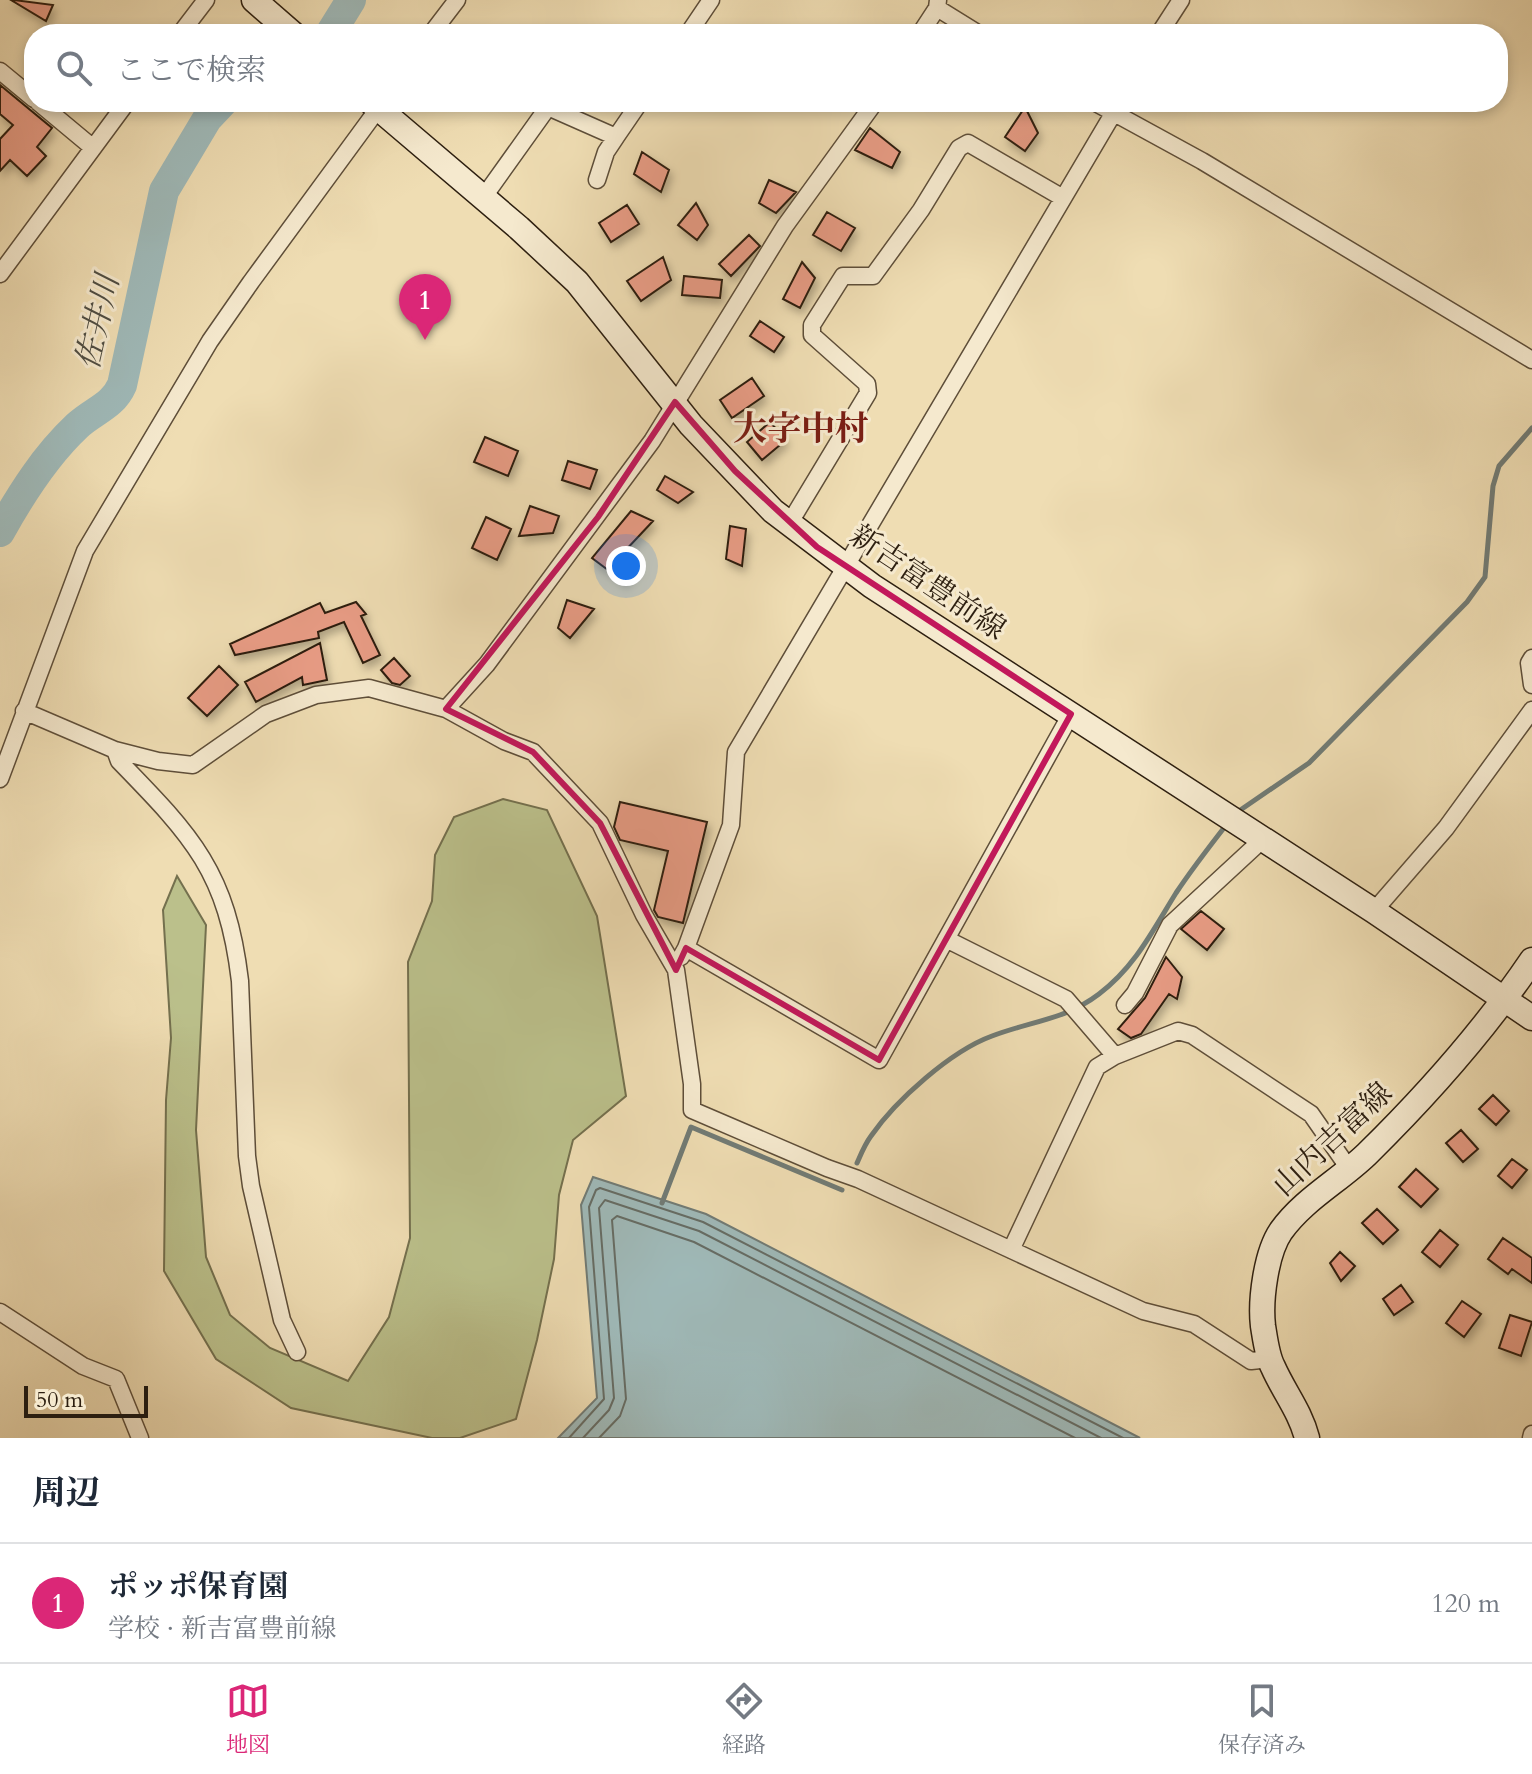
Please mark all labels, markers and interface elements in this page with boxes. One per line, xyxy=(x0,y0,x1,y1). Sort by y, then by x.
search box xyxy=(24,24,1508,112)
icon: search xyxy=(52,46,96,90)
text: ここで検索 xyxy=(116,50,266,91)
water label: 佐井川 xyxy=(66,268,131,374)
pin: 1 xyxy=(399,274,451,340)
district label: 大字中村 xyxy=(733,406,869,452)
street label: 新吉富豊前線 xyxy=(842,515,1014,650)
your location xyxy=(606,546,646,586)
street label: 山内吉富線 xyxy=(1264,1073,1401,1206)
scale bar xyxy=(24,1382,148,1418)
text: 50 m xyxy=(36,1385,83,1415)
text: 周辺 xyxy=(32,1470,100,1516)
text: ポッポ保育園 xyxy=(108,1566,288,1607)
text: 1 xyxy=(51,1586,65,1621)
text: 120 m xyxy=(1431,1586,1500,1621)
text: 学校 · 新吉富豊前線 xyxy=(108,1611,337,1646)
tab: 地図 xyxy=(226,1679,270,1760)
tab: 経路 xyxy=(722,1679,766,1760)
tab: 保存済み xyxy=(1218,1679,1306,1760)

